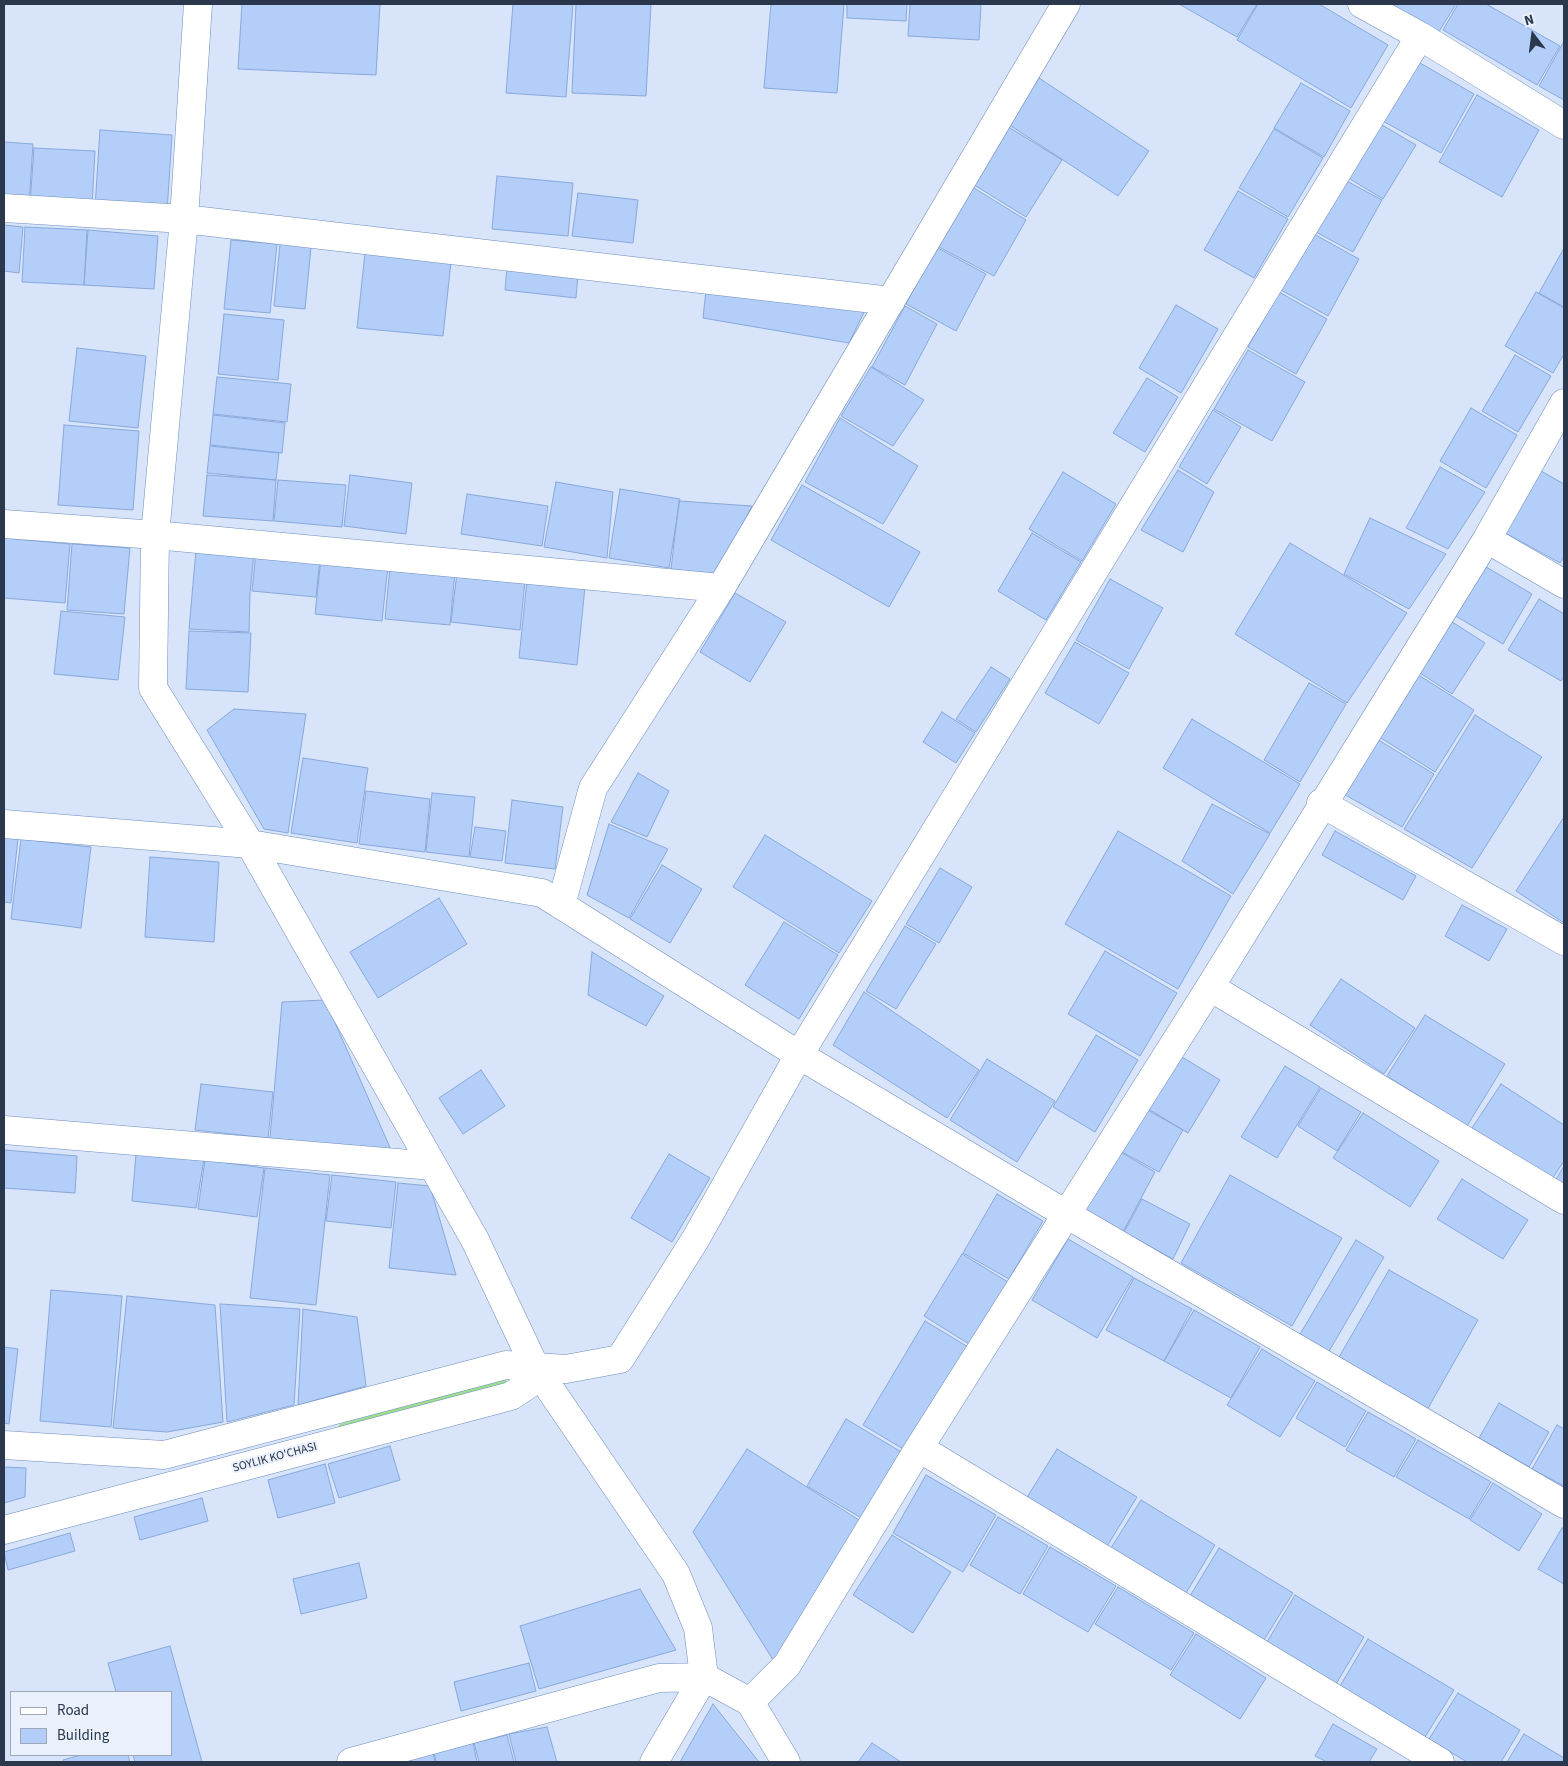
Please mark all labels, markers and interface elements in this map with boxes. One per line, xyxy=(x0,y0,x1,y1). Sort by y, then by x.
north arrow xyxy=(1508,10,1558,60)
text: N xyxy=(1522,10,1536,31)
street label: SOYLIK KO'CHASI xyxy=(231,1440,319,1476)
legend xyxy=(10,1691,172,1756)
text: Road xyxy=(57,1700,89,1721)
text: Building xyxy=(57,1725,109,1746)

